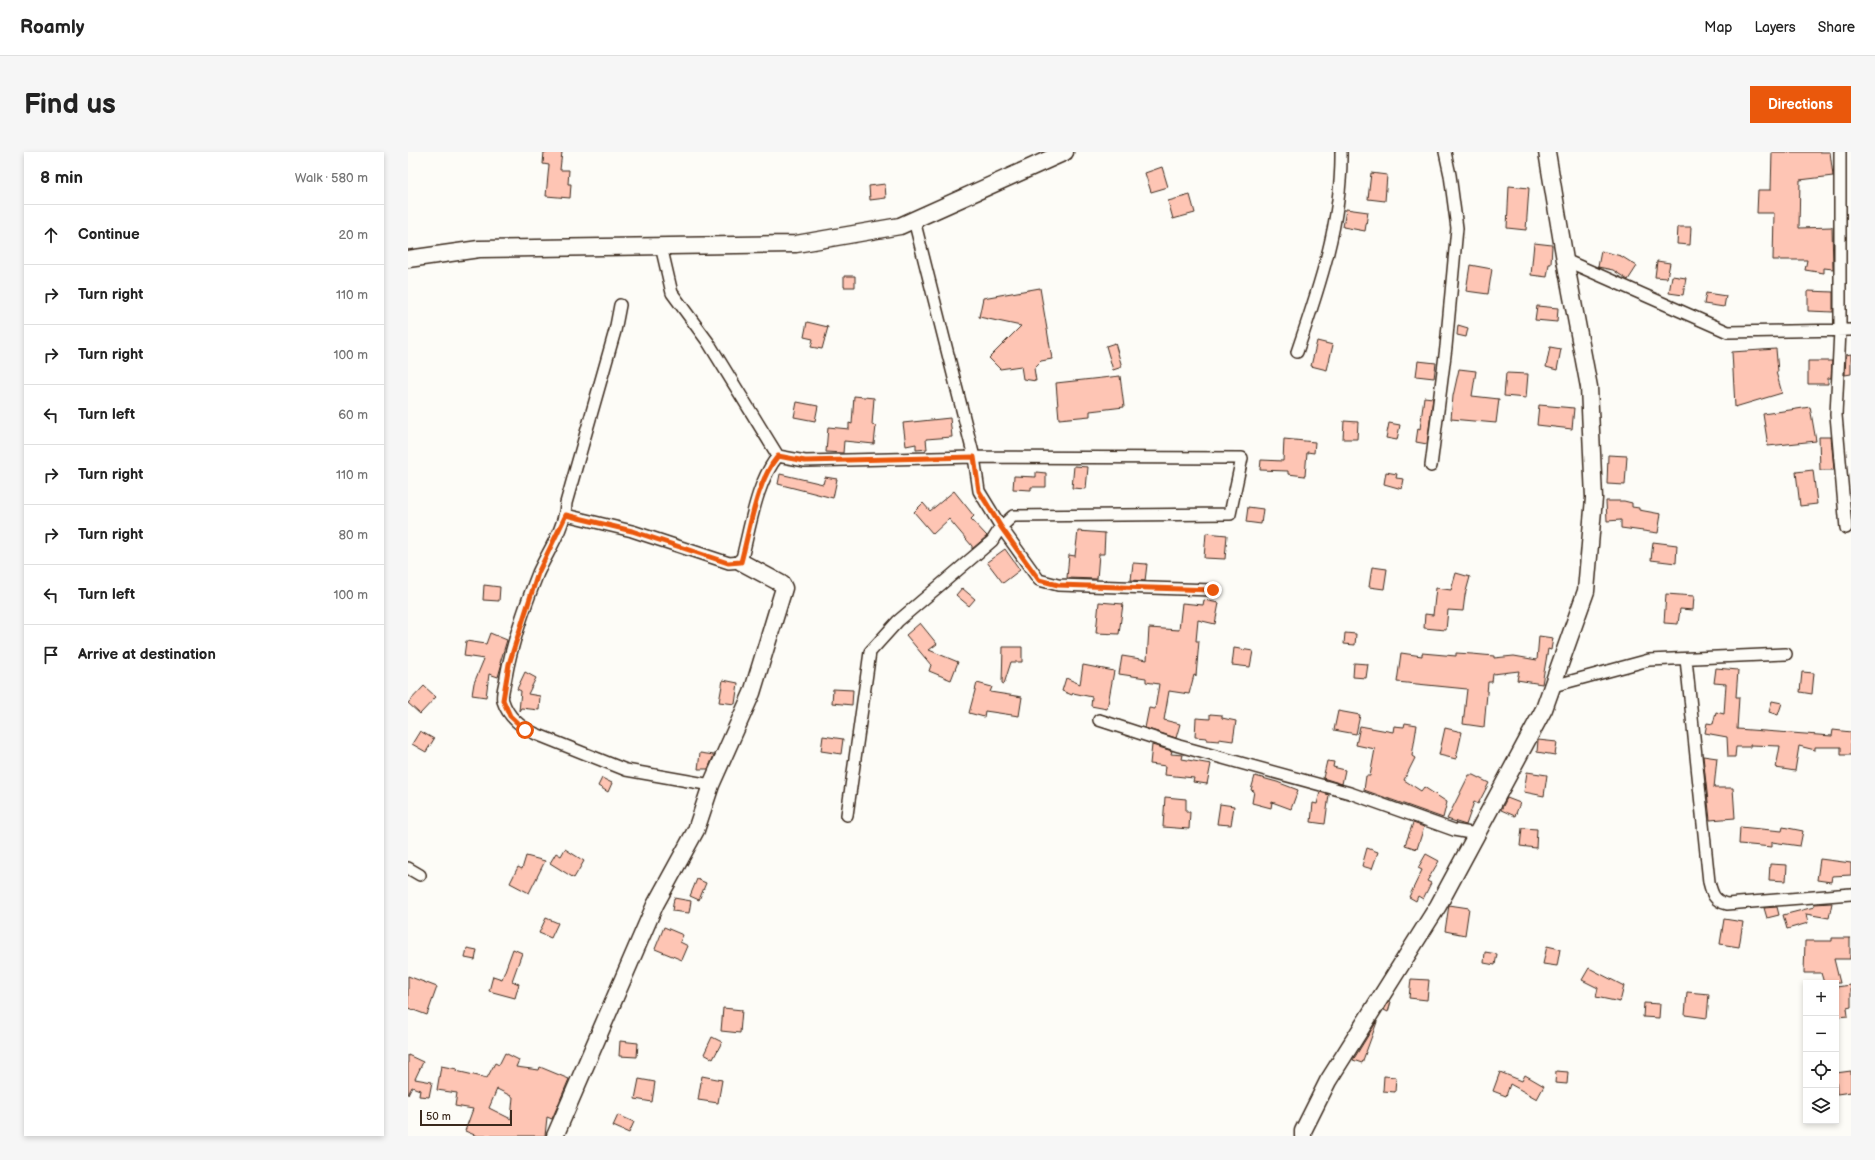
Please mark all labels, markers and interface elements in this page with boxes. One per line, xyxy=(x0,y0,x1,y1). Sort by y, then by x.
text: Roamly xyxy=(20,16,84,39)
text: Map xyxy=(1704,19,1732,36)
text: Layers xyxy=(1754,19,1796,36)
text: Share xyxy=(1818,19,1855,36)
button: Directions xyxy=(1750,86,1851,123)
text: Find us xyxy=(24,88,116,121)
text: 8 min xyxy=(40,168,83,188)
text: Walk · 580 m xyxy=(295,170,368,186)
icon: ahead xyxy=(40,224,62,246)
text: Continue xyxy=(78,225,140,244)
text: 20 m xyxy=(338,227,368,243)
icon: right xyxy=(40,284,62,306)
text: Turn right xyxy=(78,285,143,304)
text: 110 m xyxy=(336,287,368,303)
icon: right xyxy=(40,344,62,366)
text: Turn right xyxy=(78,345,143,364)
text: 100 m xyxy=(333,347,368,363)
icon: left xyxy=(40,404,62,426)
text: Turn left xyxy=(78,405,135,424)
text: 60 m xyxy=(338,407,368,423)
icon: right xyxy=(40,464,62,486)
text: Turn right xyxy=(78,465,143,484)
text: 110 m xyxy=(336,467,368,483)
icon: right xyxy=(40,524,62,546)
text: Turn right xyxy=(78,525,143,544)
text: 80 m xyxy=(339,527,368,543)
route end xyxy=(1204,581,1222,599)
icon: left xyxy=(40,584,62,606)
text: Turn left xyxy=(78,585,135,604)
text: 100 m xyxy=(333,587,368,603)
icon: arrive xyxy=(40,644,62,666)
text: Arrive at destination xyxy=(78,645,216,664)
route start xyxy=(516,721,534,739)
map controls xyxy=(1803,980,1839,1124)
button: + xyxy=(1803,980,1839,1016)
button: − xyxy=(1803,1016,1839,1052)
button: locate xyxy=(1803,1052,1839,1088)
button: layers xyxy=(1803,1088,1839,1124)
scale bar xyxy=(420,1108,512,1127)
text: 50 m xyxy=(426,1110,451,1123)

